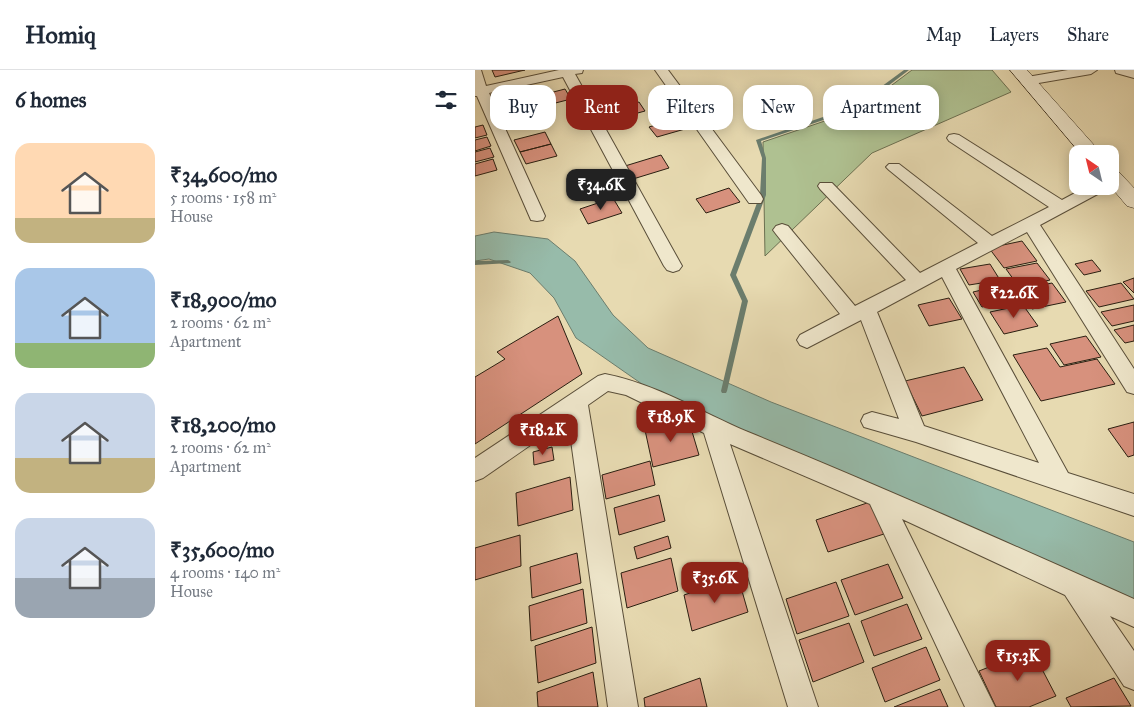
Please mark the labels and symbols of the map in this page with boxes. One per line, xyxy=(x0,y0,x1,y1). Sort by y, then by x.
north arrow xyxy=(1069,145,1119,195)
pin: ₹34.6K xyxy=(560,168,642,211)
pin: ₹22.6K xyxy=(973,276,1055,319)
pin: ₹18.9K xyxy=(630,400,712,443)
pin: ₹18.2K xyxy=(502,414,584,456)
pin: ₹35.6K xyxy=(674,562,756,604)
pin: ₹15.3K xyxy=(977,640,1059,682)

